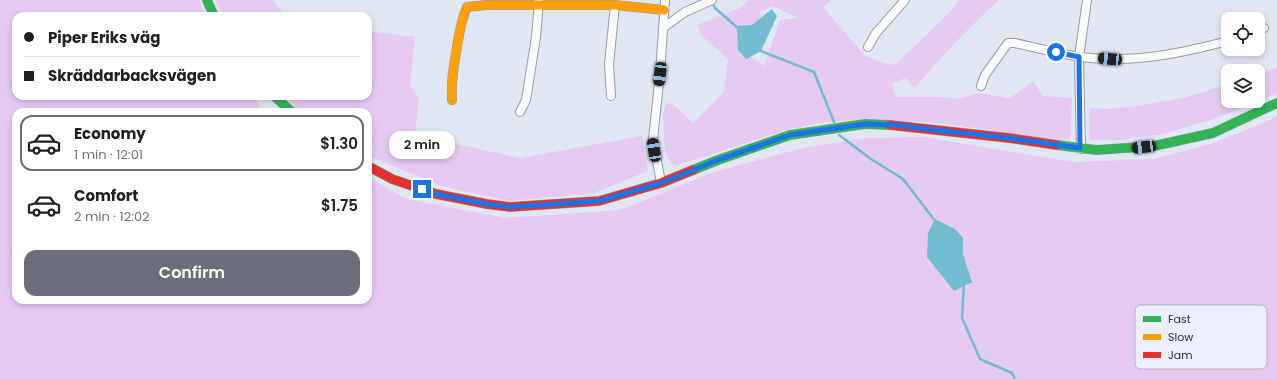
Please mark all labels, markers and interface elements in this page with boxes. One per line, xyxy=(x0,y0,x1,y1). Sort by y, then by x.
map controls xyxy=(1221,12,1265,108)
button: locate xyxy=(1221,12,1265,56)
text: Piper Eriks väg xyxy=(48,27,160,48)
route start xyxy=(1047,43,1065,61)
car xyxy=(1098,52,1122,66)
car xyxy=(653,61,667,87)
button: layers xyxy=(1221,64,1265,108)
text: Skräddarbacksvägen xyxy=(48,65,216,86)
text: Economy xyxy=(74,123,146,144)
icon: car xyxy=(26,125,62,161)
callout: 2 min xyxy=(389,131,455,159)
text: $1.30 xyxy=(320,133,358,154)
text: 2 min xyxy=(404,135,440,154)
car xyxy=(646,137,662,163)
car xyxy=(1131,140,1157,154)
text: 1 min · 12:01 xyxy=(74,145,143,164)
route end xyxy=(413,180,431,198)
text: Comfort xyxy=(74,185,138,206)
icon: car xyxy=(26,187,62,223)
text: $1.75 xyxy=(321,195,358,216)
text: 2 min · 12:02 xyxy=(74,207,150,226)
button: Confirm xyxy=(24,250,360,296)
legend xyxy=(1135,305,1267,369)
text: Fast xyxy=(1168,311,1191,327)
text: Slow xyxy=(1168,329,1193,345)
text: Jam xyxy=(1168,347,1193,363)

